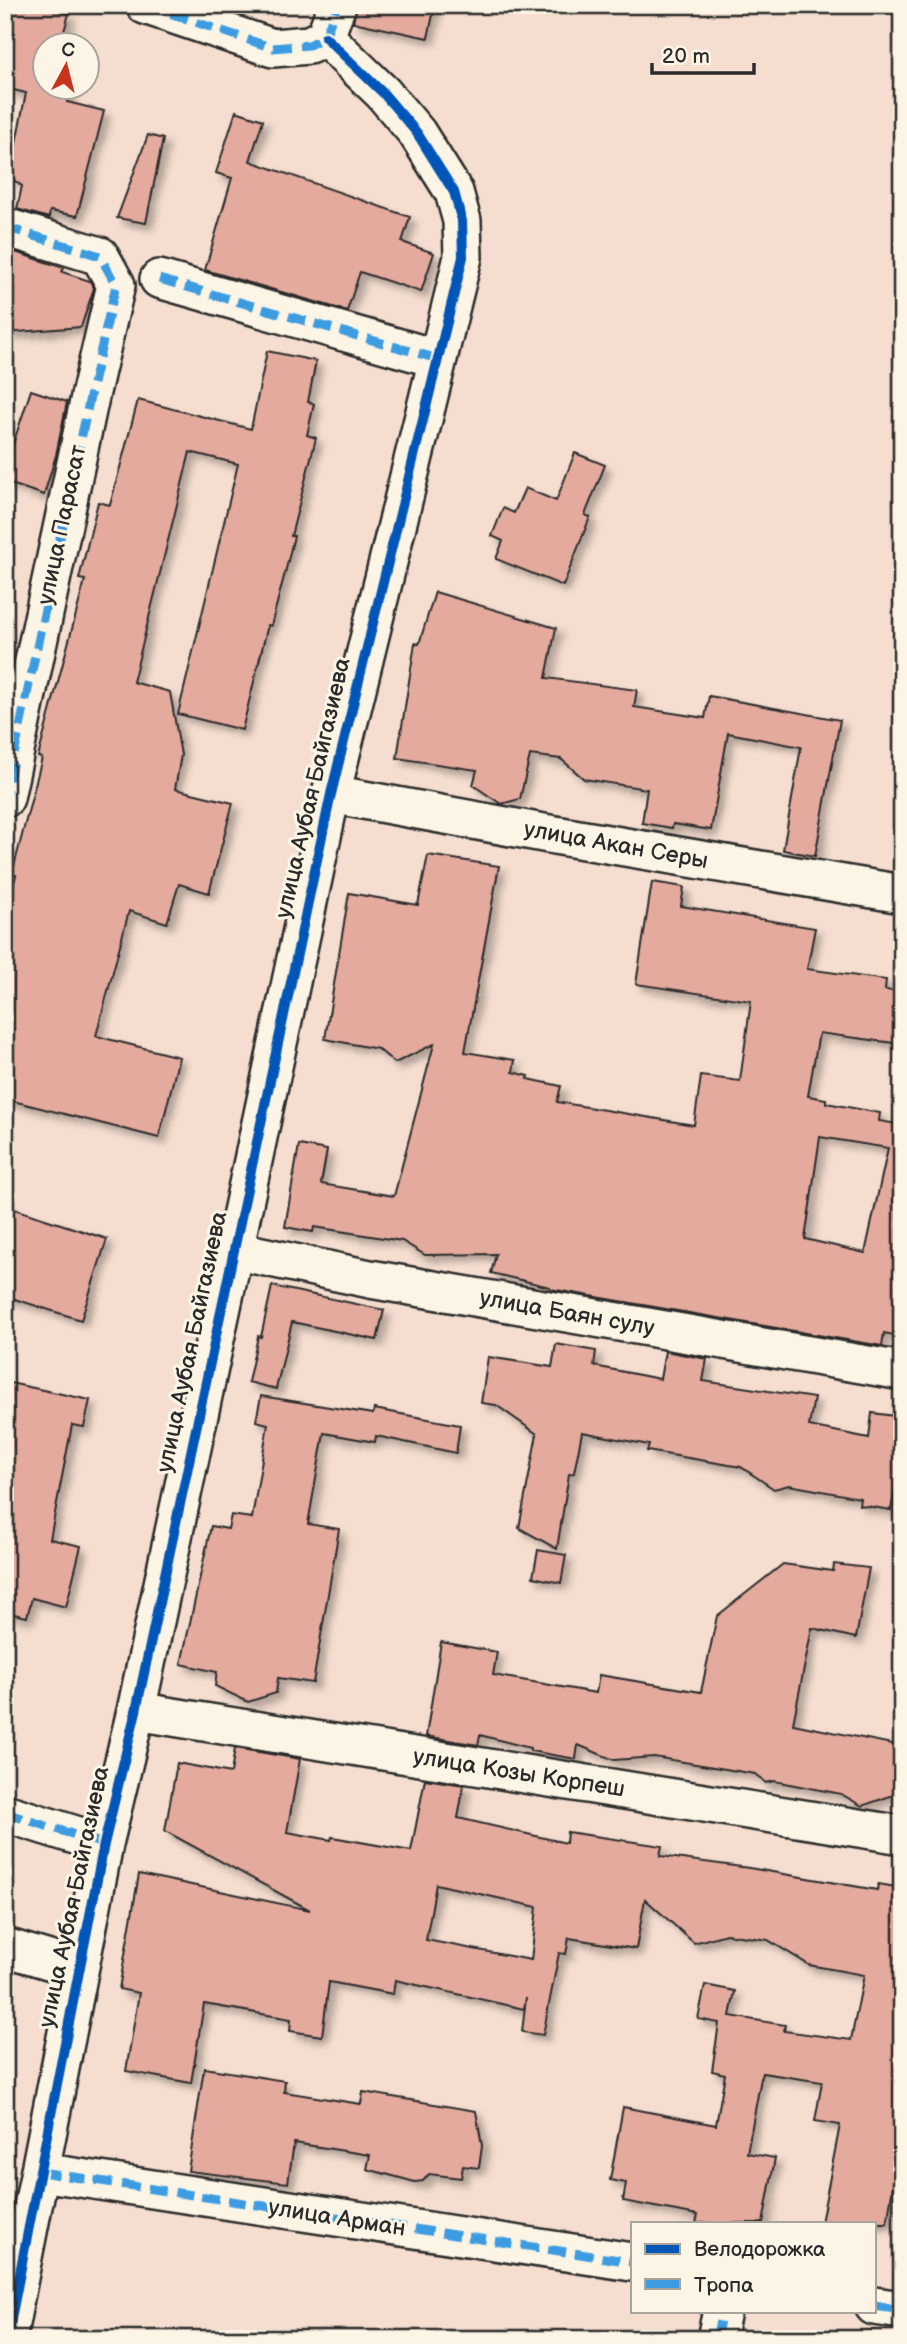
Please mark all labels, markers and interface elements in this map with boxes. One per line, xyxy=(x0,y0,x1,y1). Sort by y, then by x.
north arrow xyxy=(32,32,102,102)
scale bar xyxy=(652,32,753,76)
text: С xyxy=(60,38,76,63)
text: 20 m xyxy=(662,44,710,69)
street label: улица Парасат xyxy=(31,442,93,608)
street label: улица Аубая Байгазиева xyxy=(269,655,357,921)
street label: улица Акан Серы xyxy=(522,815,710,875)
street label: улица Аубая Байгазиева xyxy=(151,1208,233,1475)
street label: улица Баян сулу xyxy=(477,1284,657,1342)
street label: улица Козы Корпеш xyxy=(411,1742,627,1804)
street label: улица Аубая Байгазиева xyxy=(33,1763,115,2030)
street label: улица Арман xyxy=(266,2193,408,2243)
legend xyxy=(631,2222,876,2312)
text: Велодорожка xyxy=(694,2237,826,2262)
text: Тропа xyxy=(694,2273,754,2298)

